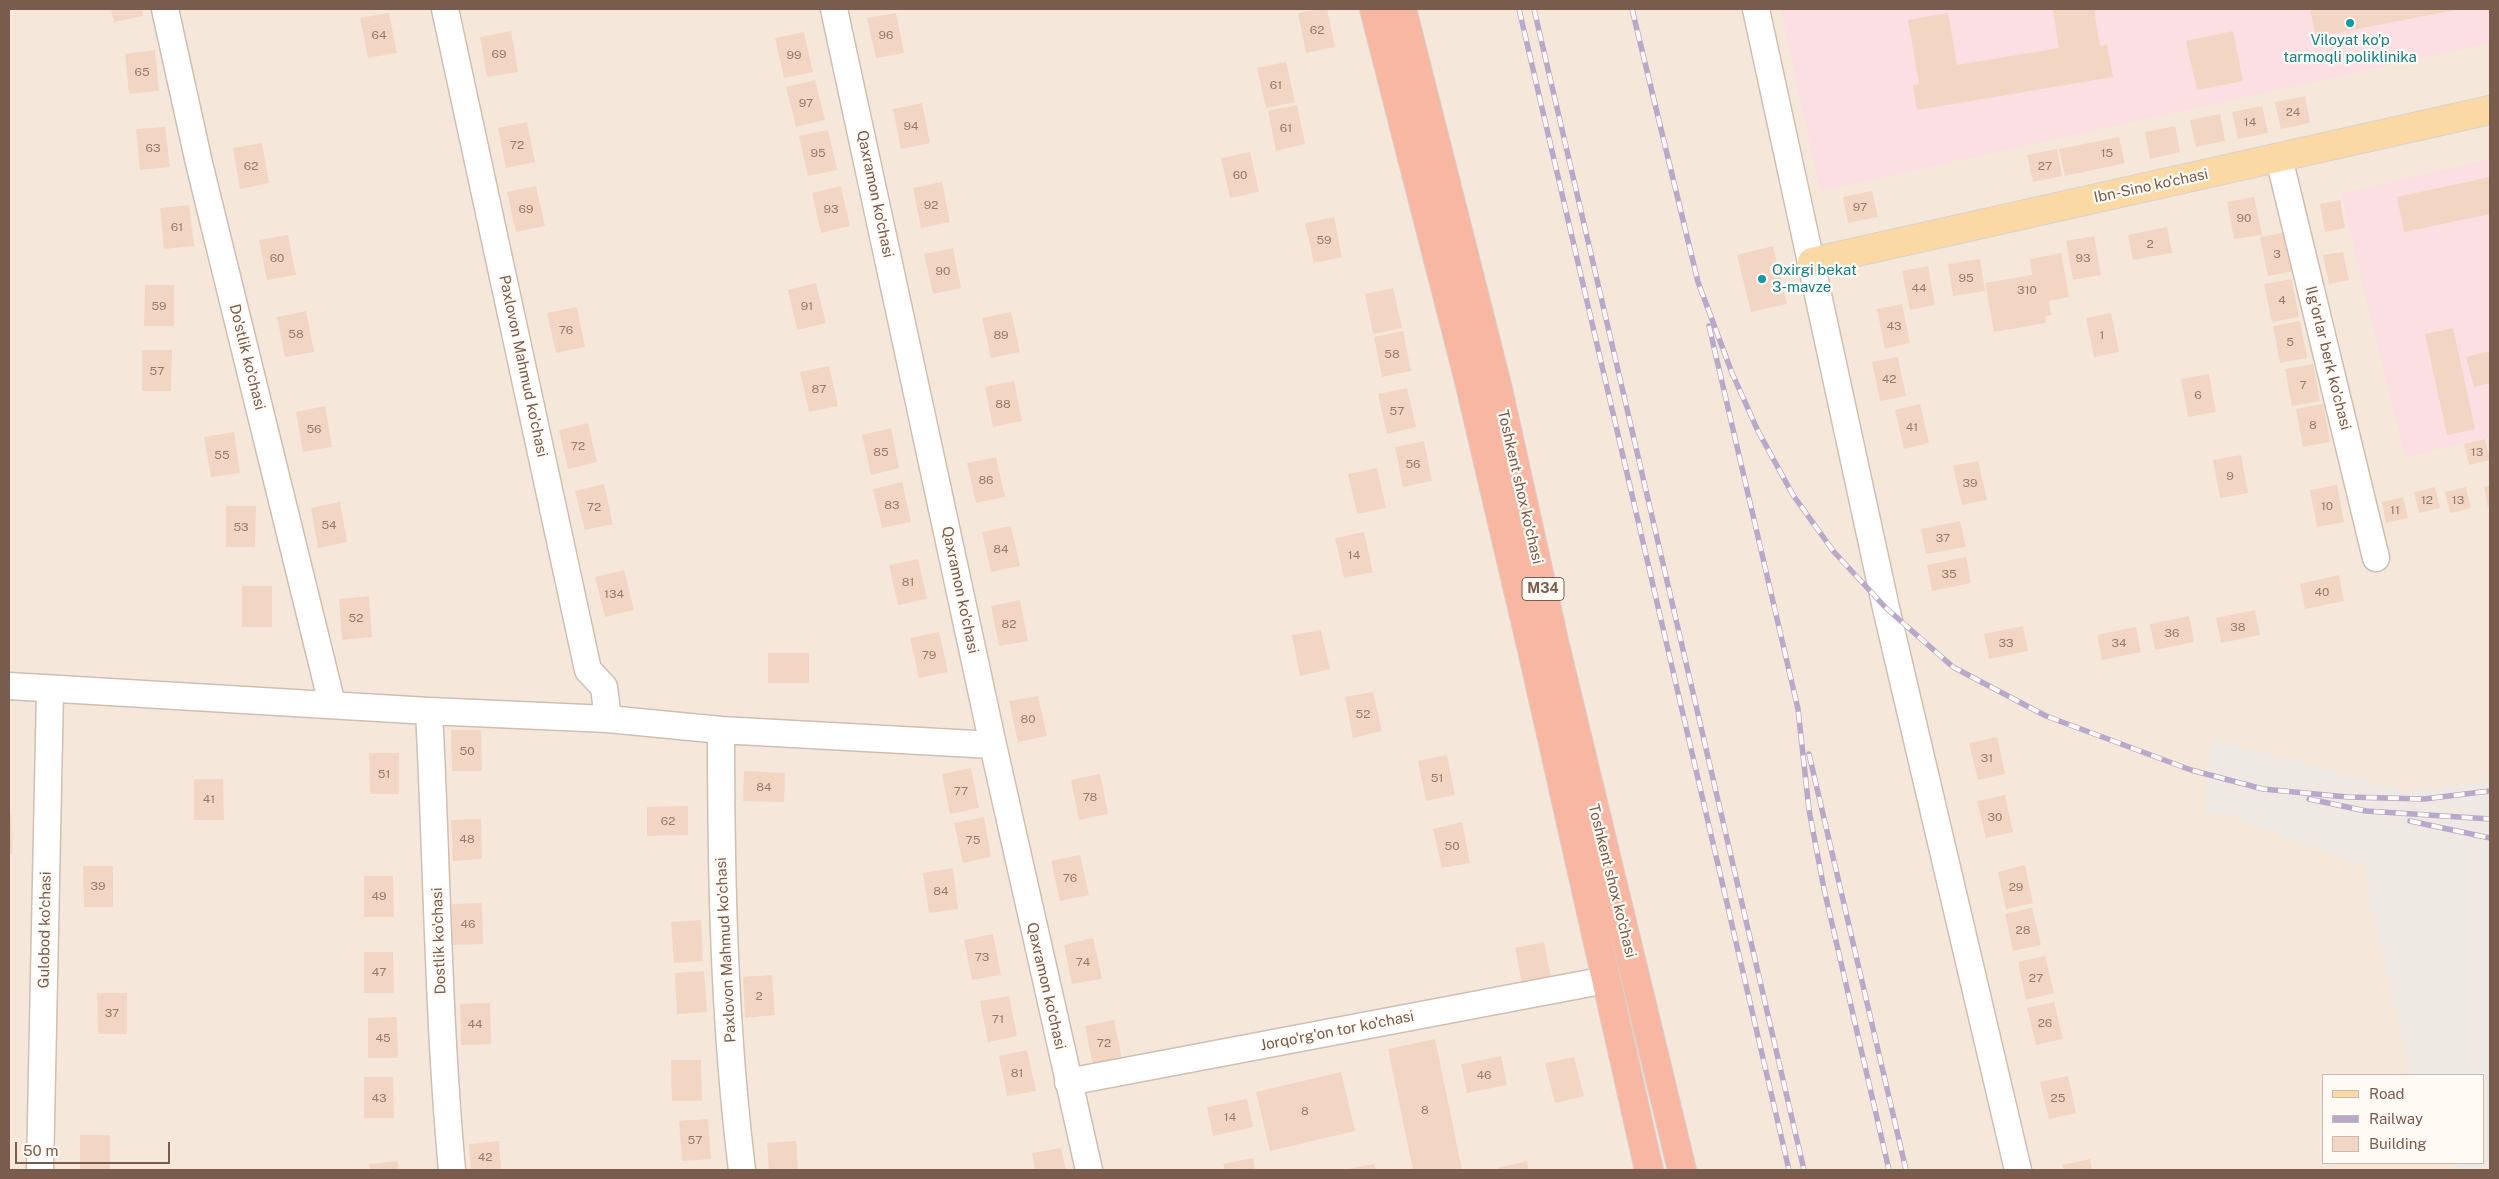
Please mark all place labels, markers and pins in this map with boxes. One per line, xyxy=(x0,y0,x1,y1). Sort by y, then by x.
marker: Viloyat ko'p tarmoqli poliklinika xyxy=(2344,17,2356,29)
place label: Viloyat ko'p tarmoqli poliklinika xyxy=(2283,31,2417,66)
place label: Oxirgi bekat 3-mavze xyxy=(1772,261,1857,296)
marker: Oxirgi bekat 3-mavze xyxy=(1756,273,1768,285)

